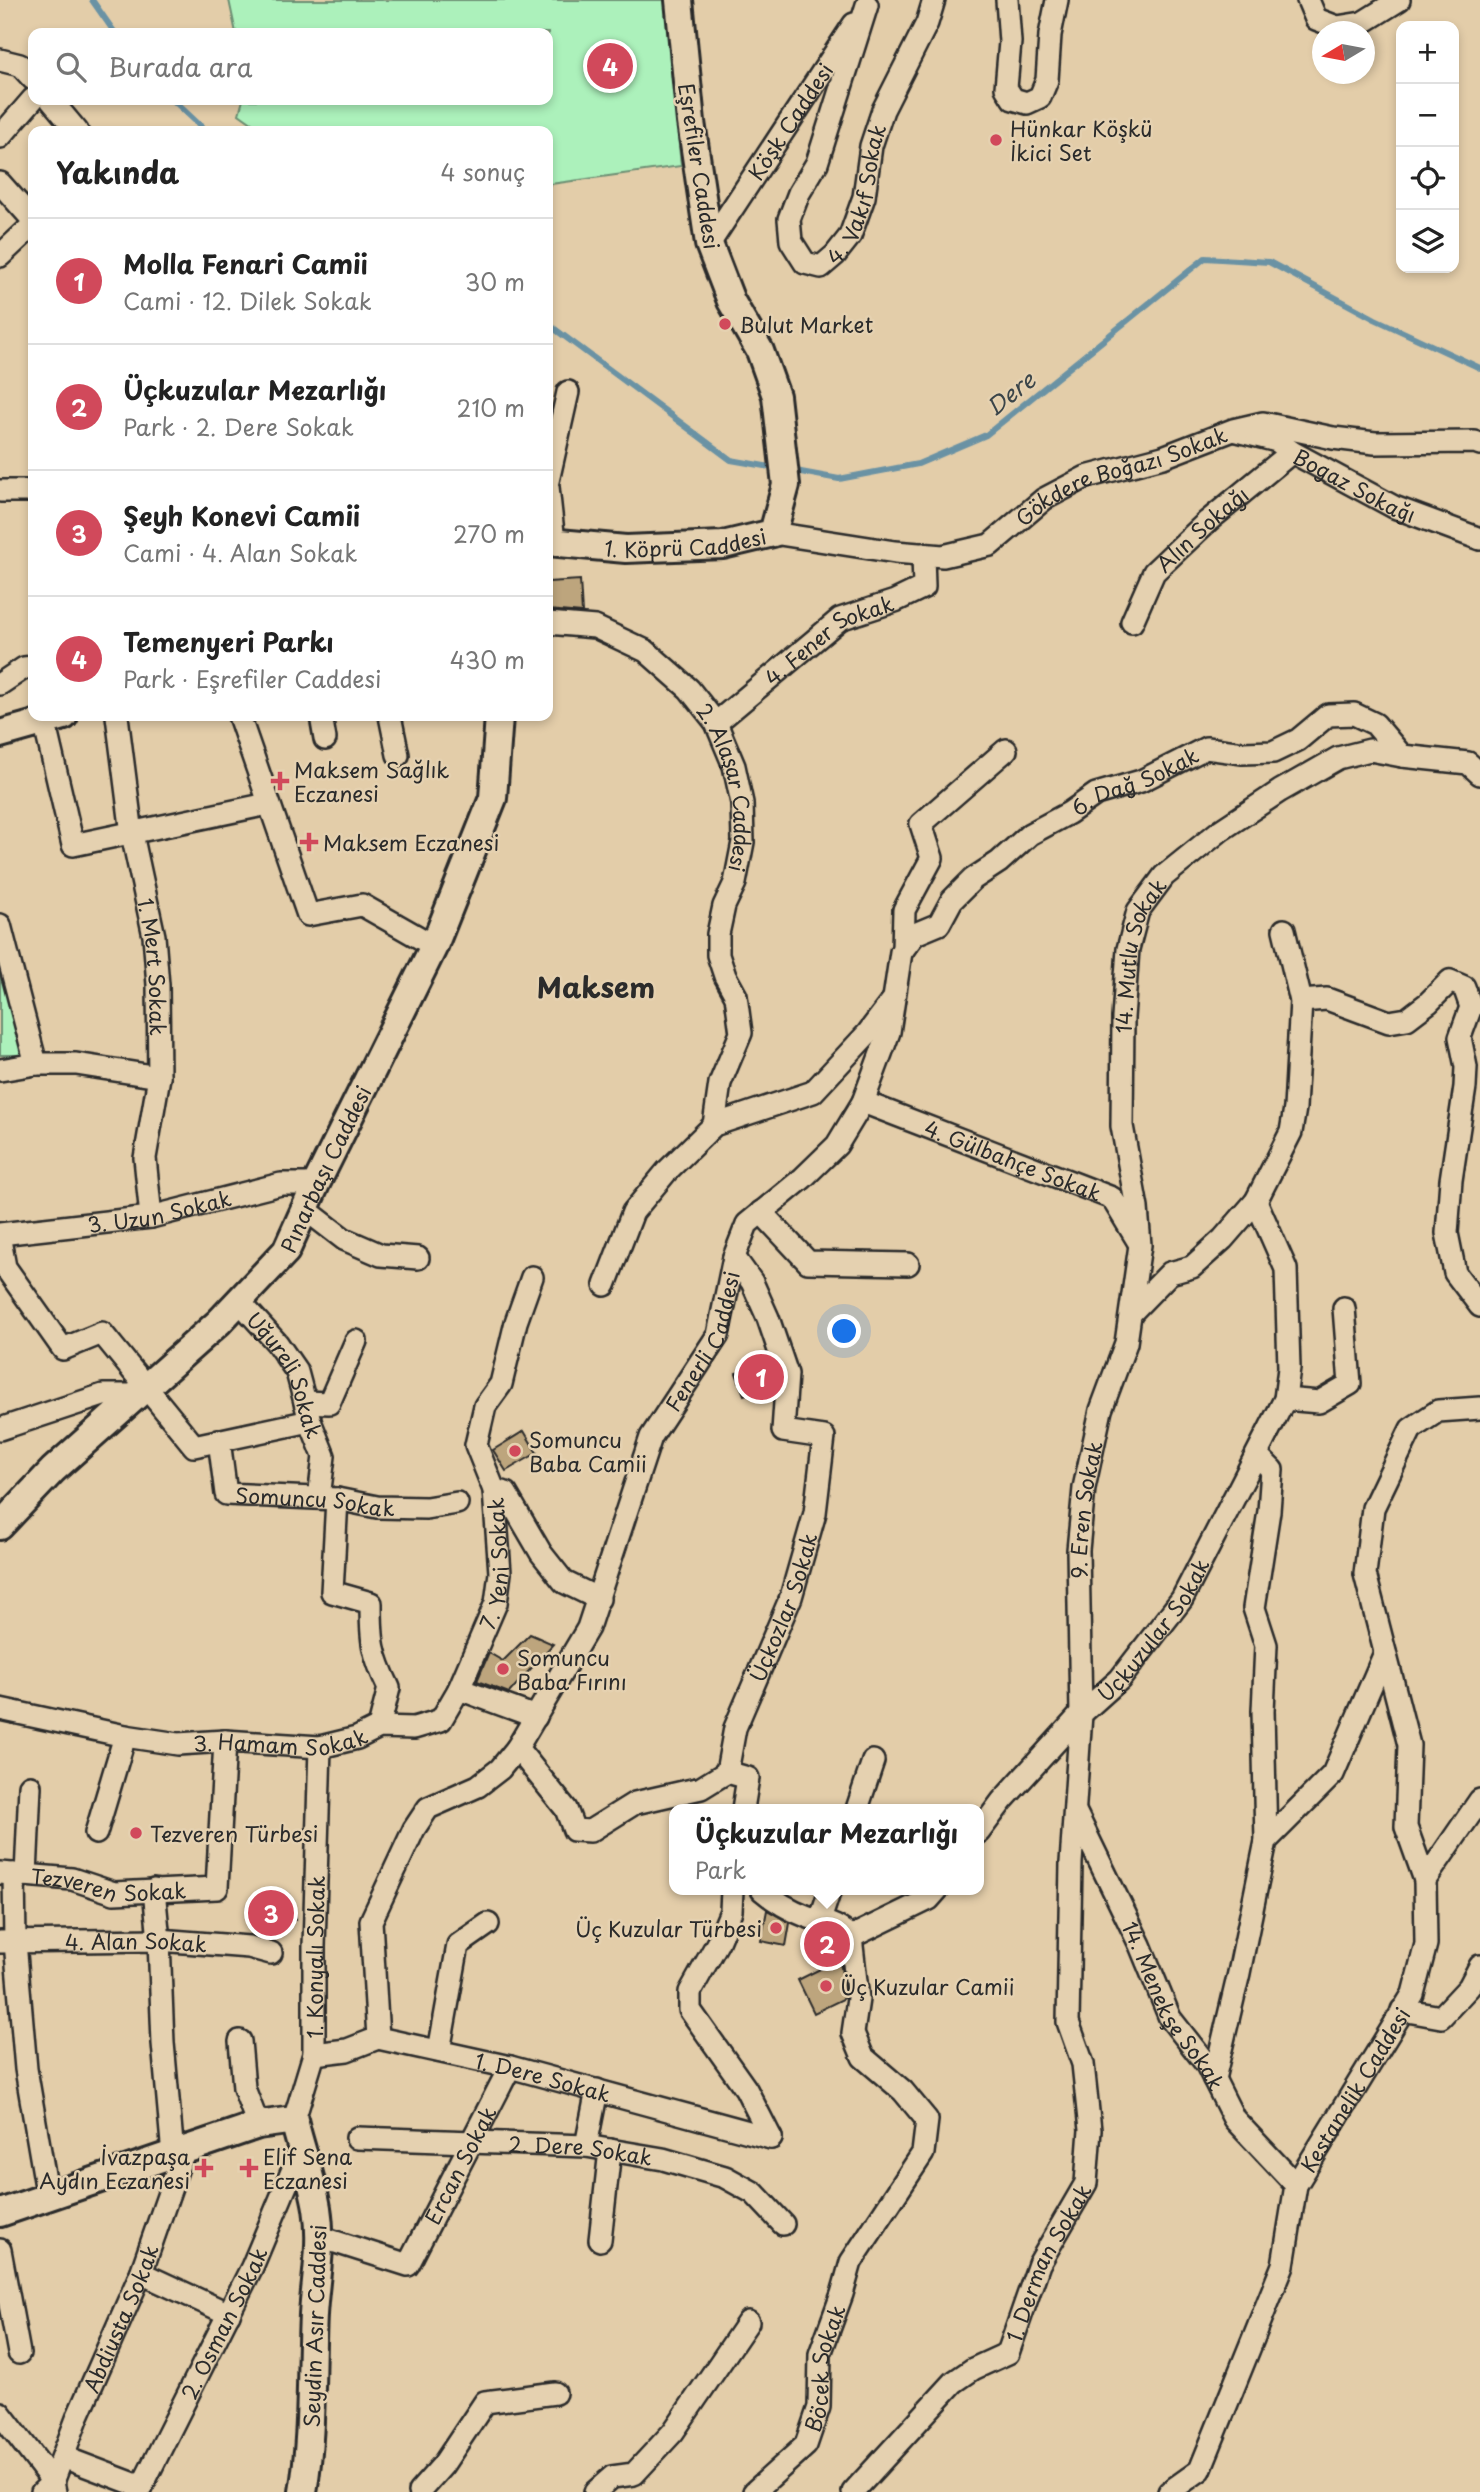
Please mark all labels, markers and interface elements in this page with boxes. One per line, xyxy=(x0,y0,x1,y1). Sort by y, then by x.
north arrow xyxy=(1312,21,1375,84)
map controls xyxy=(1396,21,1459,273)
button: + xyxy=(1396,21,1459,84)
search box xyxy=(28,28,553,105)
pin: 4 xyxy=(587,40,633,92)
text: Burada ara xyxy=(108,47,252,86)
icon: search xyxy=(52,48,90,86)
street label: Köşk Caddesi xyxy=(739,56,840,186)
street label: Eşrefiler Caddesi xyxy=(671,81,729,251)
button: − xyxy=(1396,84,1459,147)
place label: Hünkar Köşkü İkici Set xyxy=(1010,112,1153,168)
street label: 4. Vakıf Sokak xyxy=(819,119,893,272)
marker: Hünkar Köşkü İkici Set xyxy=(988,132,1004,148)
button: locate xyxy=(1396,147,1459,210)
text: Yakında xyxy=(56,149,179,194)
text: 4 sonuç xyxy=(441,154,525,189)
button: layers xyxy=(1396,210,1459,273)
text: Molla Fenari Camii xyxy=(123,244,368,283)
text: 1 xyxy=(74,264,85,299)
text: 30 m xyxy=(464,264,525,299)
text: Cami · 12. Dilek Sokak xyxy=(123,283,372,318)
place label: Bulut Market xyxy=(739,308,873,340)
marker: Bulut Market xyxy=(717,316,733,332)
water label: Dere xyxy=(978,361,1043,424)
text: Üçkuzular Mezarlığı xyxy=(123,370,386,409)
text: 2 xyxy=(71,390,87,425)
text: 210 m xyxy=(457,390,525,425)
text: Park · 2. Dere Sokak xyxy=(123,409,354,444)
street label: Gökdere Boğazı Sokak xyxy=(1008,418,1231,533)
street label: Bogaz Sokağı xyxy=(1288,440,1421,530)
street label: Alın Sokağı xyxy=(1148,478,1255,579)
text: Şeyh Konevi Camii xyxy=(123,496,360,535)
text: 3 xyxy=(71,516,87,551)
text: 270 m xyxy=(453,516,525,551)
street label: 1. Köprü Caddesi xyxy=(603,519,769,565)
text: Cami · 4. Alan Sokak xyxy=(123,535,357,570)
street label: 4. Fener Sokak xyxy=(757,587,898,692)
text: Temenyeri Parkı xyxy=(123,622,334,661)
text: 4 xyxy=(71,642,87,677)
text: 430 m xyxy=(450,642,525,677)
text: Park · Eşrefiler Caddesi xyxy=(123,661,381,696)
street label: 2. Alaşar Caddesi xyxy=(689,695,759,875)
street label: 6. Dağ Sokak xyxy=(1064,739,1204,823)
place label: Maksem Sağlık Eczanesi xyxy=(294,753,450,809)
marker: Maksem Sağlık Eczanesi xyxy=(272,773,288,789)
place label: Maksem Eczanesi xyxy=(323,826,499,858)
marker: Maksem Eczanesi xyxy=(301,834,317,850)
street label: 14. Mutlu Sokak xyxy=(1107,871,1173,1033)
street label: 1. Mert Sokak xyxy=(130,895,175,1036)
district label: Maksem xyxy=(537,965,655,1008)
street label: Pınarbaşı Caddesi xyxy=(271,1080,378,1258)
street label: 4. Gülbahçe Sokak xyxy=(920,1111,1107,1209)
street label: 3. Uzun Sokak xyxy=(86,1181,234,1240)
street label: Fenerli Caddesi xyxy=(656,1268,747,1417)
street label: Uğureli Sokak xyxy=(240,1304,331,1443)
your location xyxy=(827,1314,861,1348)
pin: 1 xyxy=(738,1351,784,1403)
place label: Somuncu Baba Camii xyxy=(529,1423,647,1479)
street label: 9. Eren Sokak xyxy=(1062,1438,1110,1579)
marker: Somuncu Baba Camii xyxy=(507,1443,523,1459)
street label: Somuncu Sokak xyxy=(235,1478,395,1524)
street label: 7. Yeni Sokak xyxy=(471,1497,516,1634)
street label: Üçkozlar Sokak xyxy=(741,1529,825,1687)
street label: Üçkuzular Sokak xyxy=(1090,1552,1217,1709)
place label: Somuncu Baba Fırını xyxy=(517,1641,627,1697)
marker: Somuncu Baba Fırını xyxy=(495,1661,511,1677)
street label: 3. Hamam Sokak xyxy=(192,1719,373,1763)
popup xyxy=(669,1804,984,1895)
text: Üçkuzular Mezarlığı xyxy=(695,1813,958,1852)
place label: Tezveren Türbesi xyxy=(150,1817,318,1849)
marker: Tezveren Türbesi xyxy=(128,1825,144,1841)
text: Park xyxy=(695,1852,746,1887)
street label: Tezveren Sokak xyxy=(30,1860,187,1909)
street label: 1. Konyalı Sokak xyxy=(298,1875,332,2039)
pin: 3 xyxy=(248,1887,294,1939)
place label: Üç Kuzular Türbesi xyxy=(575,1912,762,1944)
street label: 14. Menekşe Sokak xyxy=(1115,1916,1233,2096)
pin: 2 xyxy=(804,1918,850,1970)
marker: Üç Kuzular Türbesi xyxy=(768,1920,784,1936)
street label: 4. Alan Sokak xyxy=(65,1924,208,1960)
place label: Üç Kuzular Camii xyxy=(840,1970,1015,2002)
marker: Üç Kuzular Camii xyxy=(818,1978,834,1994)
street label: Kestanelik Caddesi xyxy=(1292,2001,1417,2178)
street label: 1. Dere Sokak xyxy=(472,2044,615,2110)
street label: Ercan Sokak xyxy=(416,2100,503,2230)
street label: 2. Dere Sokak xyxy=(508,2127,655,2173)
place label: İvazpaşa Aydın Eczanesi xyxy=(39,2140,191,2196)
place label: Elif Sena Eczanesi xyxy=(263,2140,352,2196)
marker: İvazpaşa Aydın Eczanesi xyxy=(196,2160,212,2176)
marker: Elif Sena Eczanesi xyxy=(241,2160,257,2176)
street label: 1. Derman Sokak xyxy=(997,2177,1099,2346)
street label: Seydin Asır Caddesi xyxy=(294,2224,334,2428)
street label: Abdiusta Sokak xyxy=(74,2240,166,2397)
street label: 2. Osman Sokak xyxy=(172,2242,275,2405)
street label: Böcek Sokak xyxy=(796,2300,853,2436)

